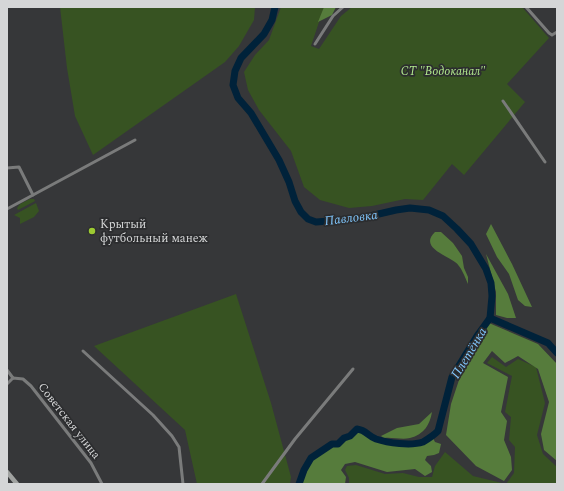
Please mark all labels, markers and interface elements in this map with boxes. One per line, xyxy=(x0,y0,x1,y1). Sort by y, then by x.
park label: СТ "Водоканал" xyxy=(401,62,486,81)
water label: Павловка xyxy=(323,205,379,231)
place label: Крытый футбольный манеж xyxy=(100,215,209,248)
marker: Крытый футбольный манеж xyxy=(87,226,97,236)
water label: Плетёнка xyxy=(446,323,492,382)
street label: Советская улица xyxy=(33,379,105,464)

